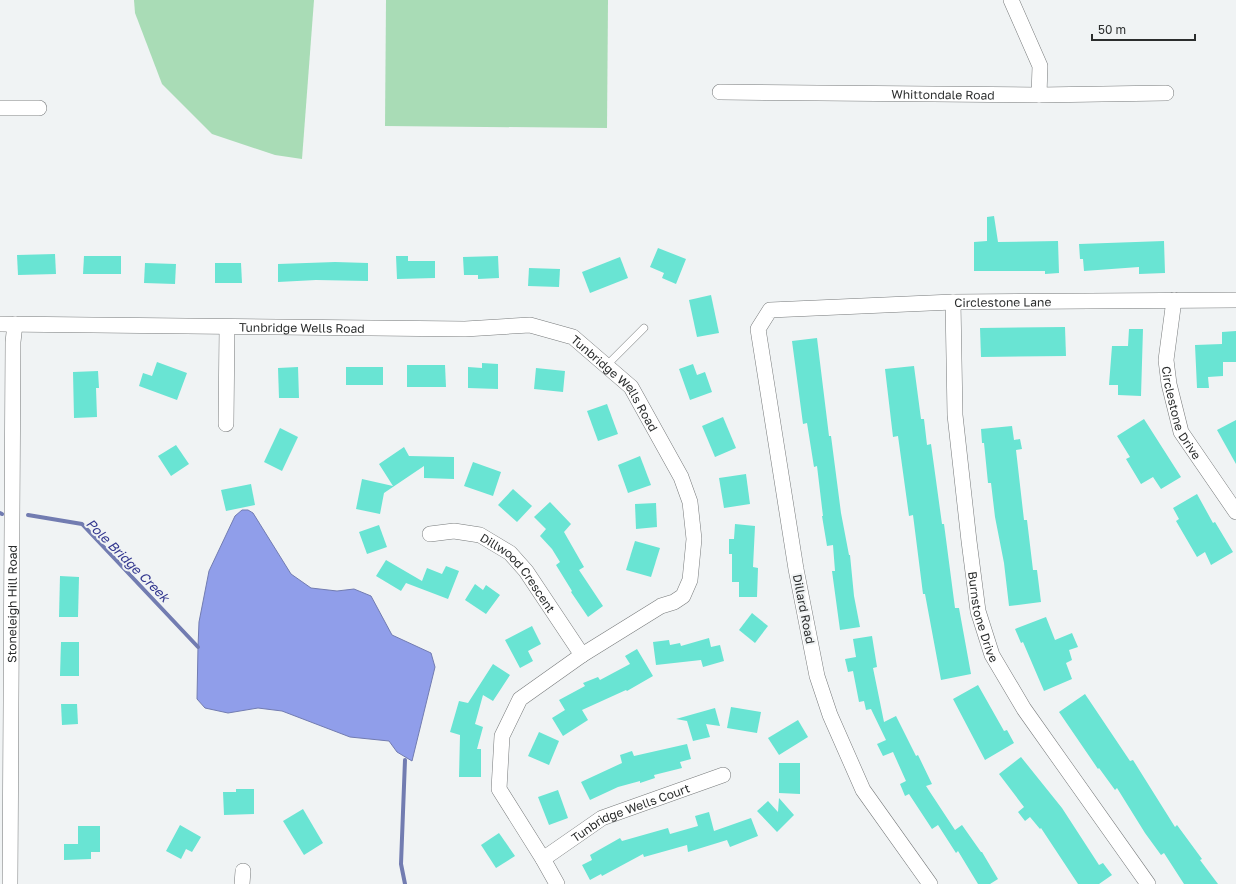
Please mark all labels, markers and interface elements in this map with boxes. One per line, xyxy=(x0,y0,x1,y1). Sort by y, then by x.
scale bar xyxy=(1092,16,1195,42)
text: 50 m xyxy=(1098,22,1126,37)
street label: Whittondale Road xyxy=(891,86,995,102)
street label: Circlestone Lane xyxy=(954,294,1051,309)
street label: Tunbridge Wells Road xyxy=(239,319,365,335)
street label: Tunbridge Wells Road xyxy=(568,332,662,434)
street label: Circlestone Drive xyxy=(1159,365,1205,462)
water label: Pole Bridge Creek xyxy=(83,515,174,606)
street label: Dillwood Crescent xyxy=(478,530,559,615)
street label: Stoneleigh Hill Road xyxy=(4,545,19,663)
street label: Burnstone Drive xyxy=(965,571,1002,665)
street label: Dillard Road xyxy=(790,573,818,645)
street label: Tunbridge Wells Court xyxy=(568,780,692,845)

